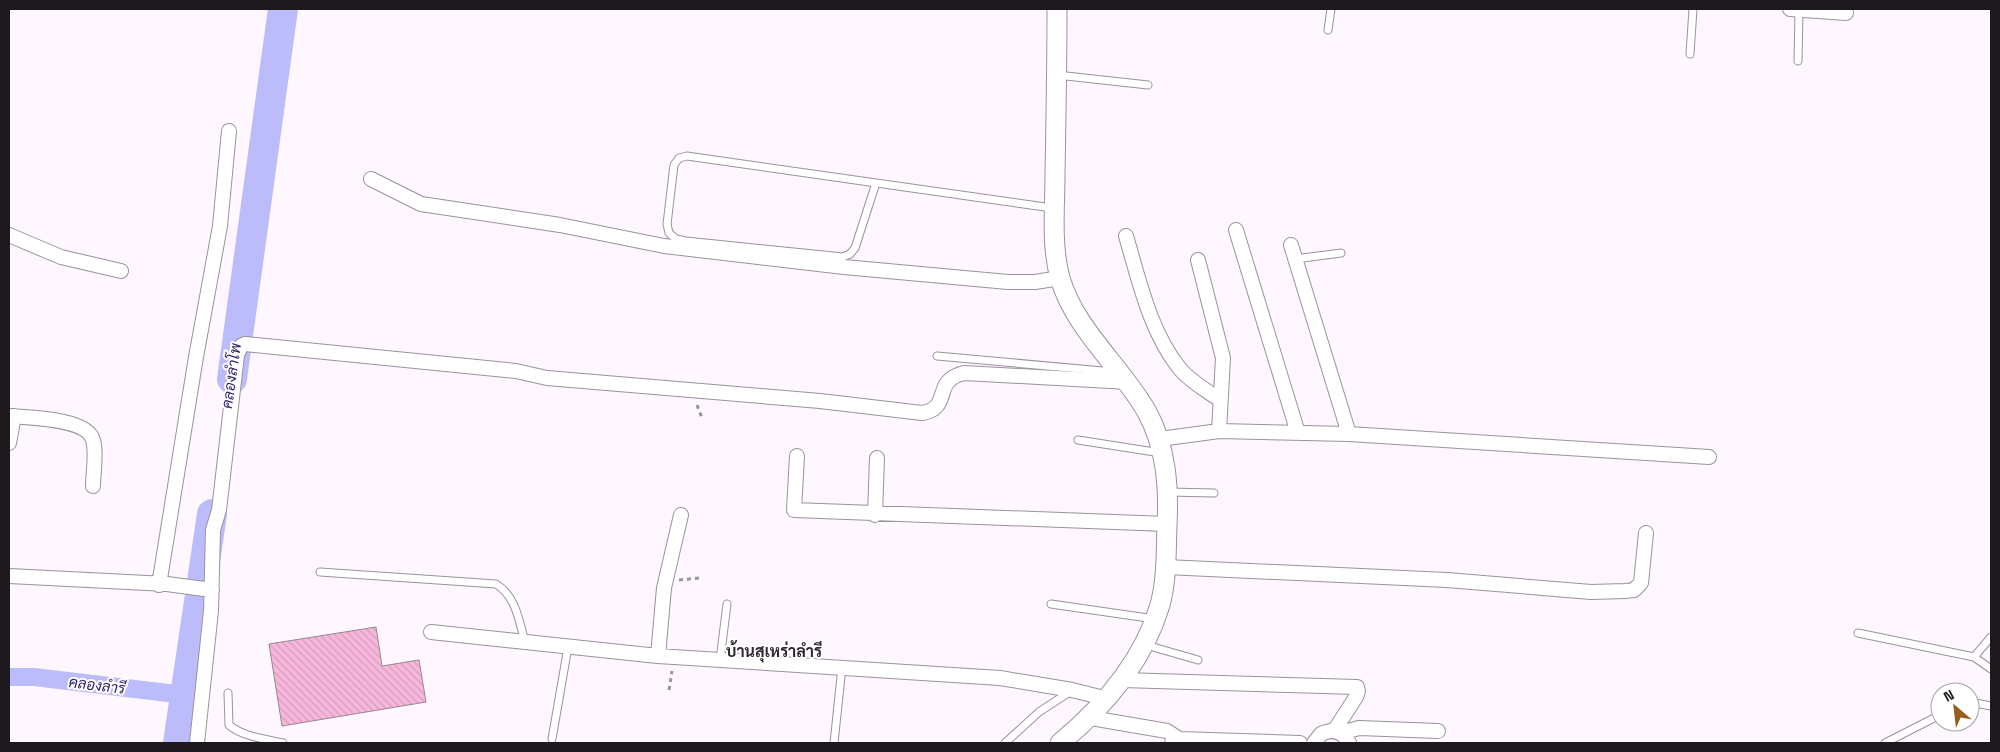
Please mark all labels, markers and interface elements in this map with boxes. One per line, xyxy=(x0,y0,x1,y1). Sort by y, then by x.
water label: คลองลำโพ xyxy=(217,342,245,410)
district label: บ้านสุเหร่าลำรี xyxy=(726,640,823,663)
water label: คลองลำรี xyxy=(68,672,127,698)
north arrow xyxy=(1930,682,1980,732)
text: N xyxy=(1941,685,1957,706)

